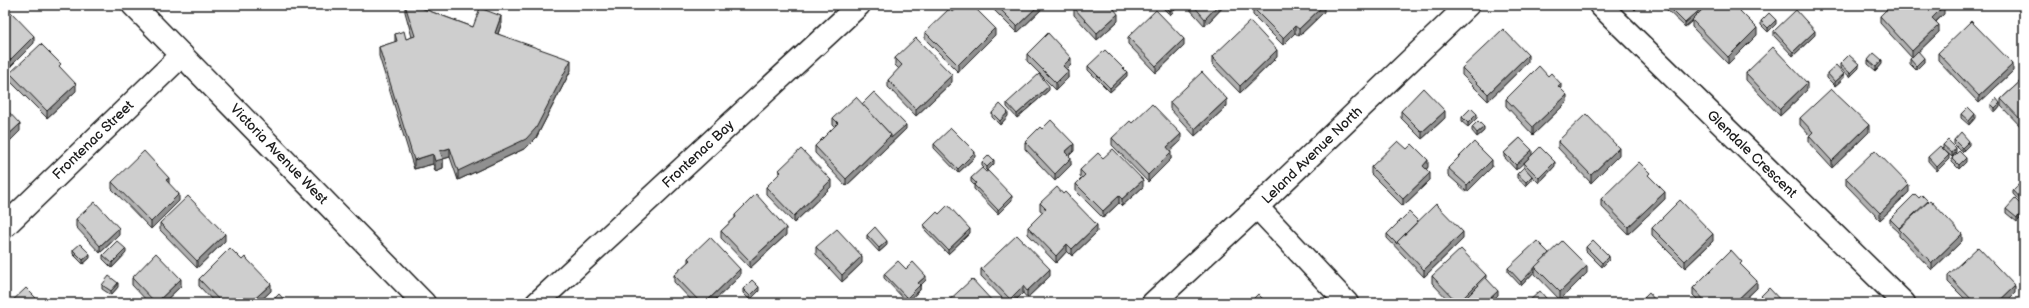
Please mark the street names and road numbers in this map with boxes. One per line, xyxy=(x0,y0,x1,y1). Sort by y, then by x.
street label: Frontenac Street xyxy=(49,96,138,183)
street label: Victoria Avenue West xyxy=(227,100,332,208)
street label: Leland Avenue North xyxy=(1258,102,1366,207)
street label: Glendale Crescent xyxy=(1703,107,1801,202)
street label: Frontenac Bay xyxy=(659,116,738,192)

